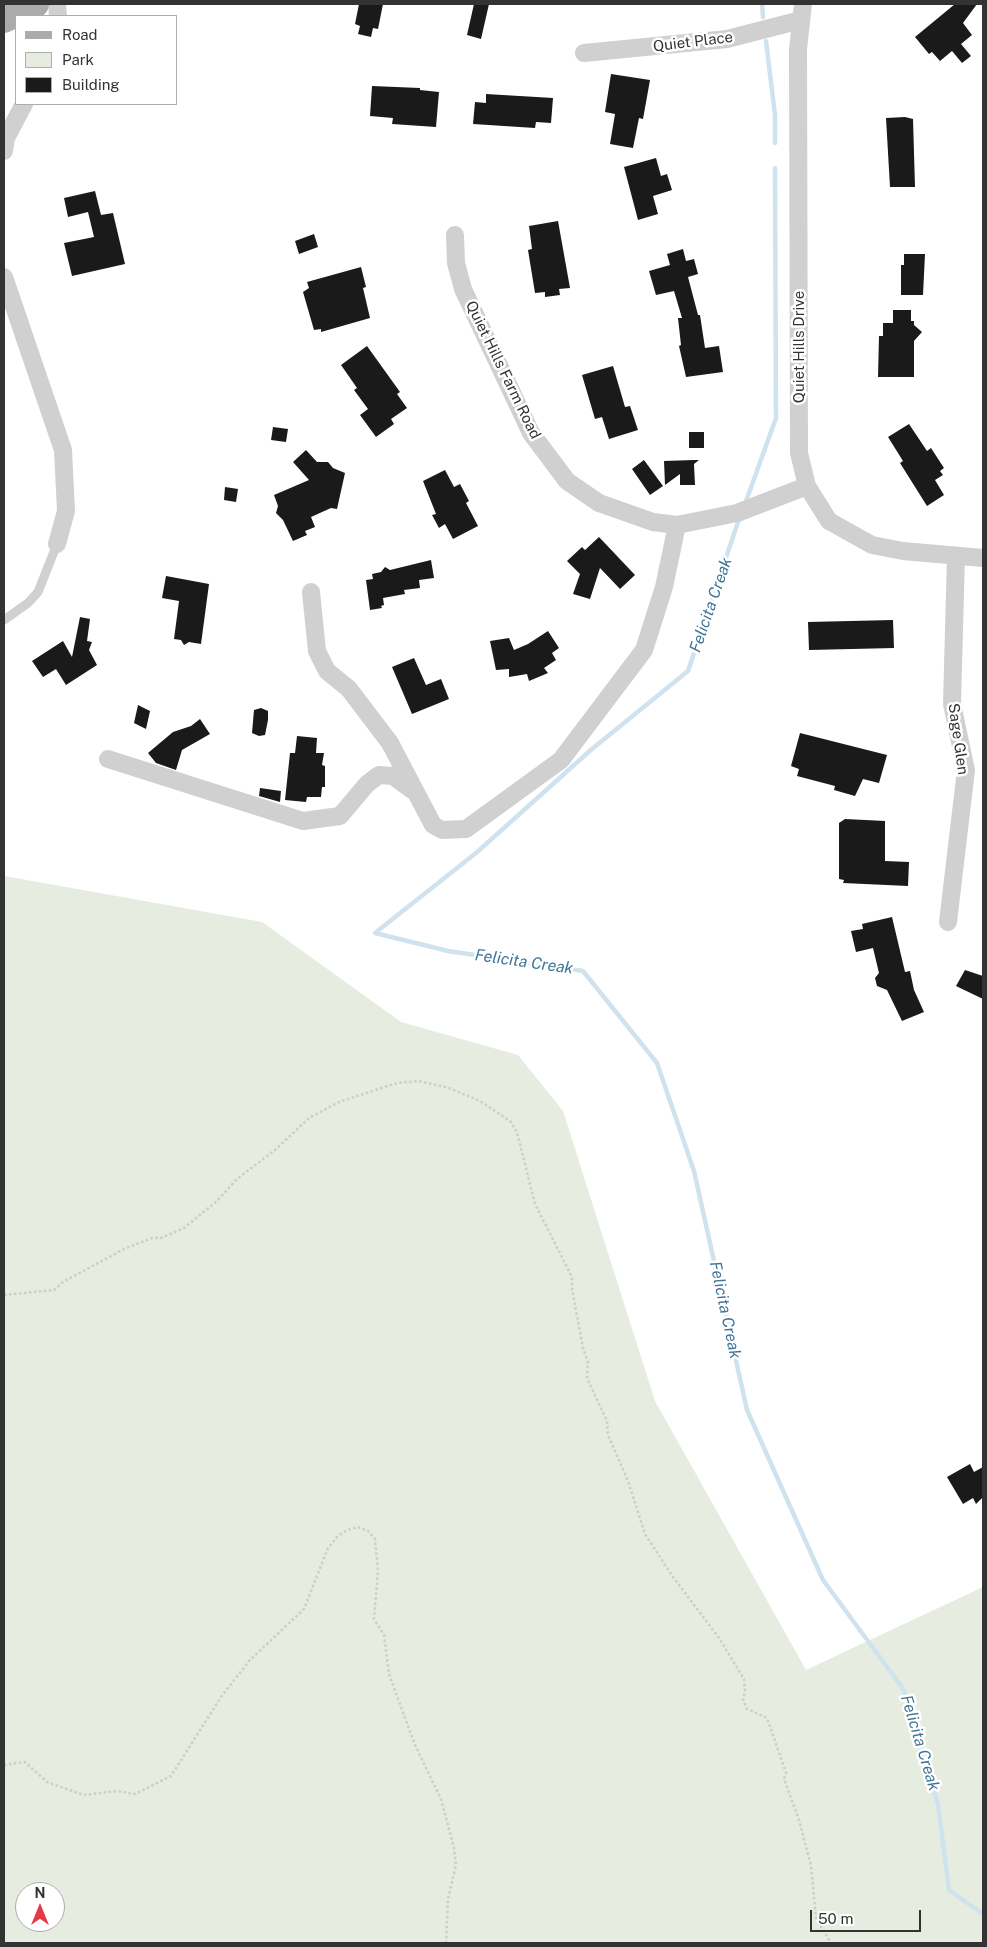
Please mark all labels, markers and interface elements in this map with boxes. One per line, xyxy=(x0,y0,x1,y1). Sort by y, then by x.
legend xyxy=(15,15,178,105)
text: Road xyxy=(62,26,98,43)
street label: Quiet Place xyxy=(652,28,734,56)
text: Park xyxy=(62,51,94,68)
text: Building xyxy=(62,76,120,93)
street label: Quiet Hills Drive xyxy=(790,291,808,403)
street label: Quiet Hills Farm Road xyxy=(462,298,544,442)
water label: Felicita Creak xyxy=(686,555,736,655)
street label: Sage Glen xyxy=(944,702,972,776)
water label: Felicita Creak xyxy=(474,946,574,978)
water label: Felicita Creak xyxy=(705,1259,745,1361)
water label: Felicita Creak xyxy=(896,1693,944,1793)
north arrow xyxy=(15,1882,65,1932)
text: N xyxy=(35,1885,45,1901)
scale bar xyxy=(812,1900,923,1932)
text: 50 m xyxy=(818,1910,853,1927)

